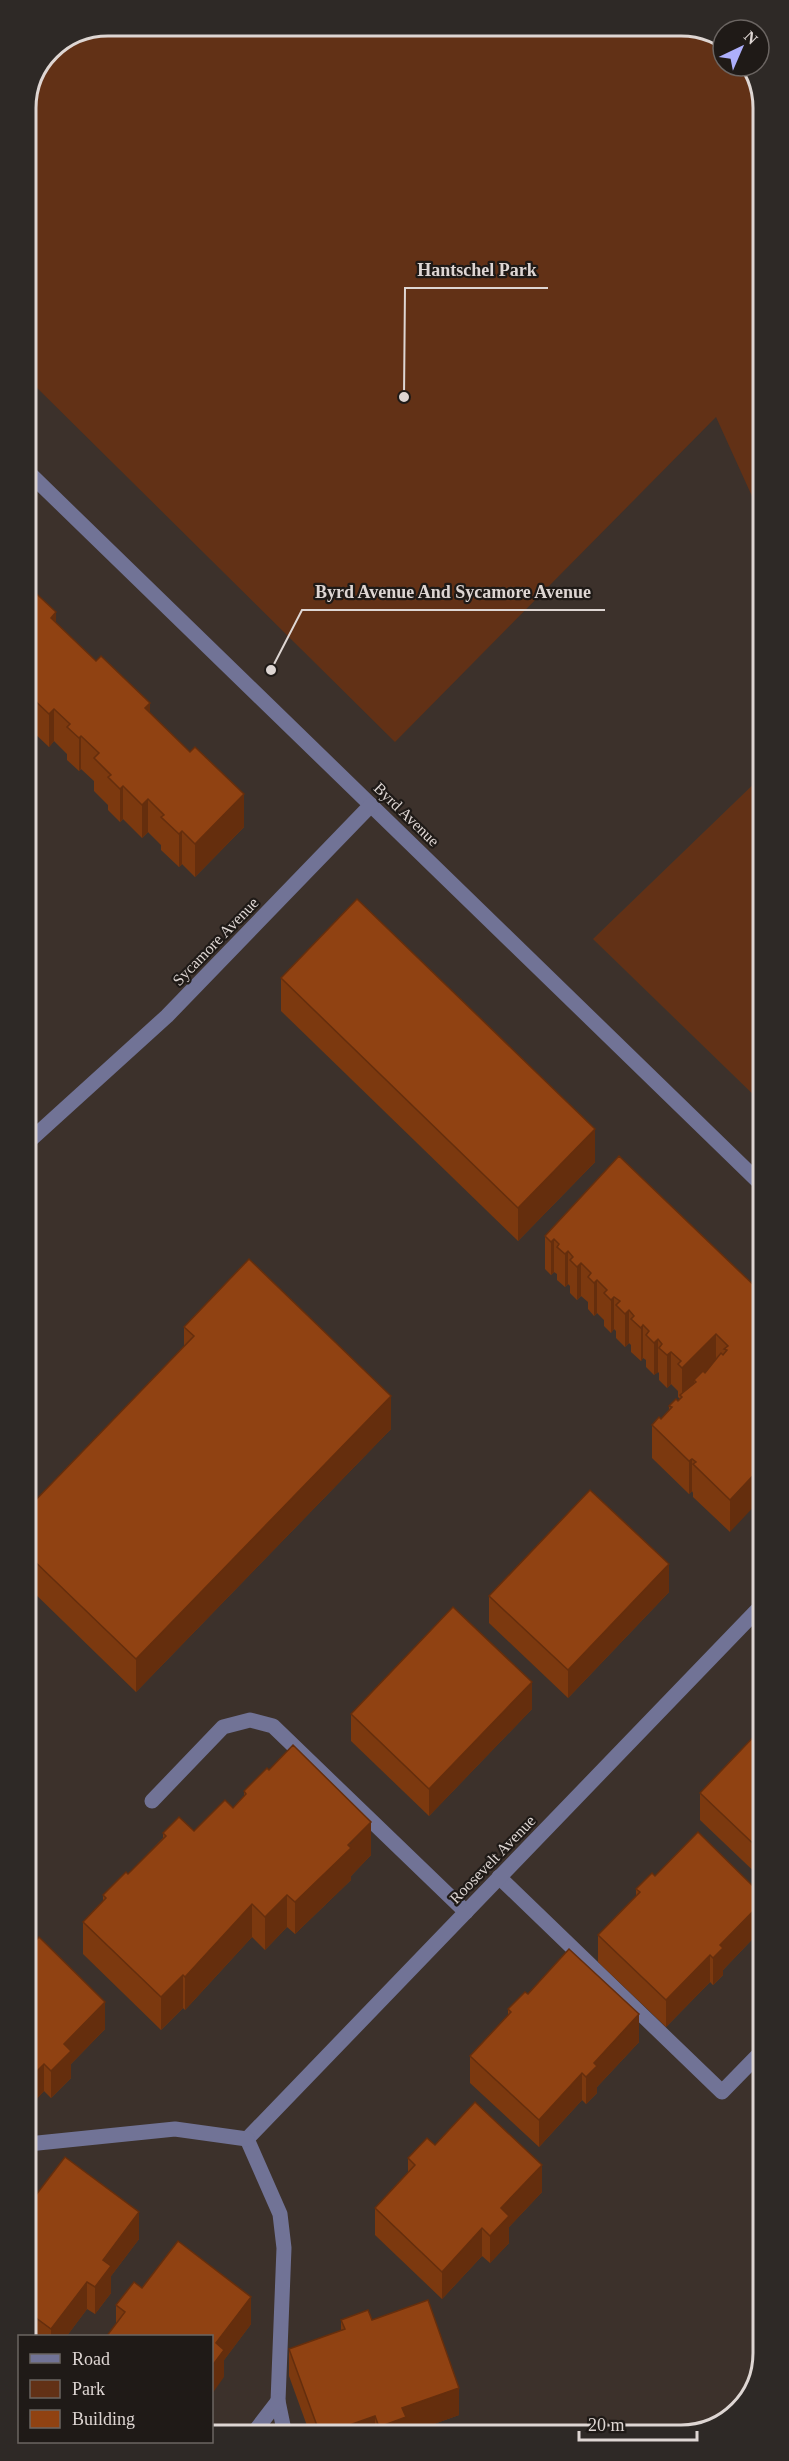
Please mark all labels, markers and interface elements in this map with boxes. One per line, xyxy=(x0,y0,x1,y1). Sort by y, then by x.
north arrow xyxy=(711,18,771,78)
text: N xyxy=(741,27,761,48)
callout: Hantschel Park xyxy=(405,252,548,288)
text: Hantschel Park xyxy=(417,260,537,280)
callout: Byrd Avenue And Sycamore Avenue xyxy=(302,574,605,610)
text: Byrd Avenue And Sycamore Avenue xyxy=(315,582,591,602)
street label: Byrd Avenue xyxy=(370,779,443,850)
street label: Sycamore Avenue xyxy=(169,894,262,990)
street label: Roosevelt Avenue xyxy=(446,1812,539,1907)
legend xyxy=(18,2335,213,2443)
text: Road xyxy=(72,2349,110,2369)
text: Park xyxy=(72,2379,105,2399)
scale bar xyxy=(579,2404,698,2442)
text: Building xyxy=(72,2409,135,2429)
text: 20 m xyxy=(588,2415,625,2435)

